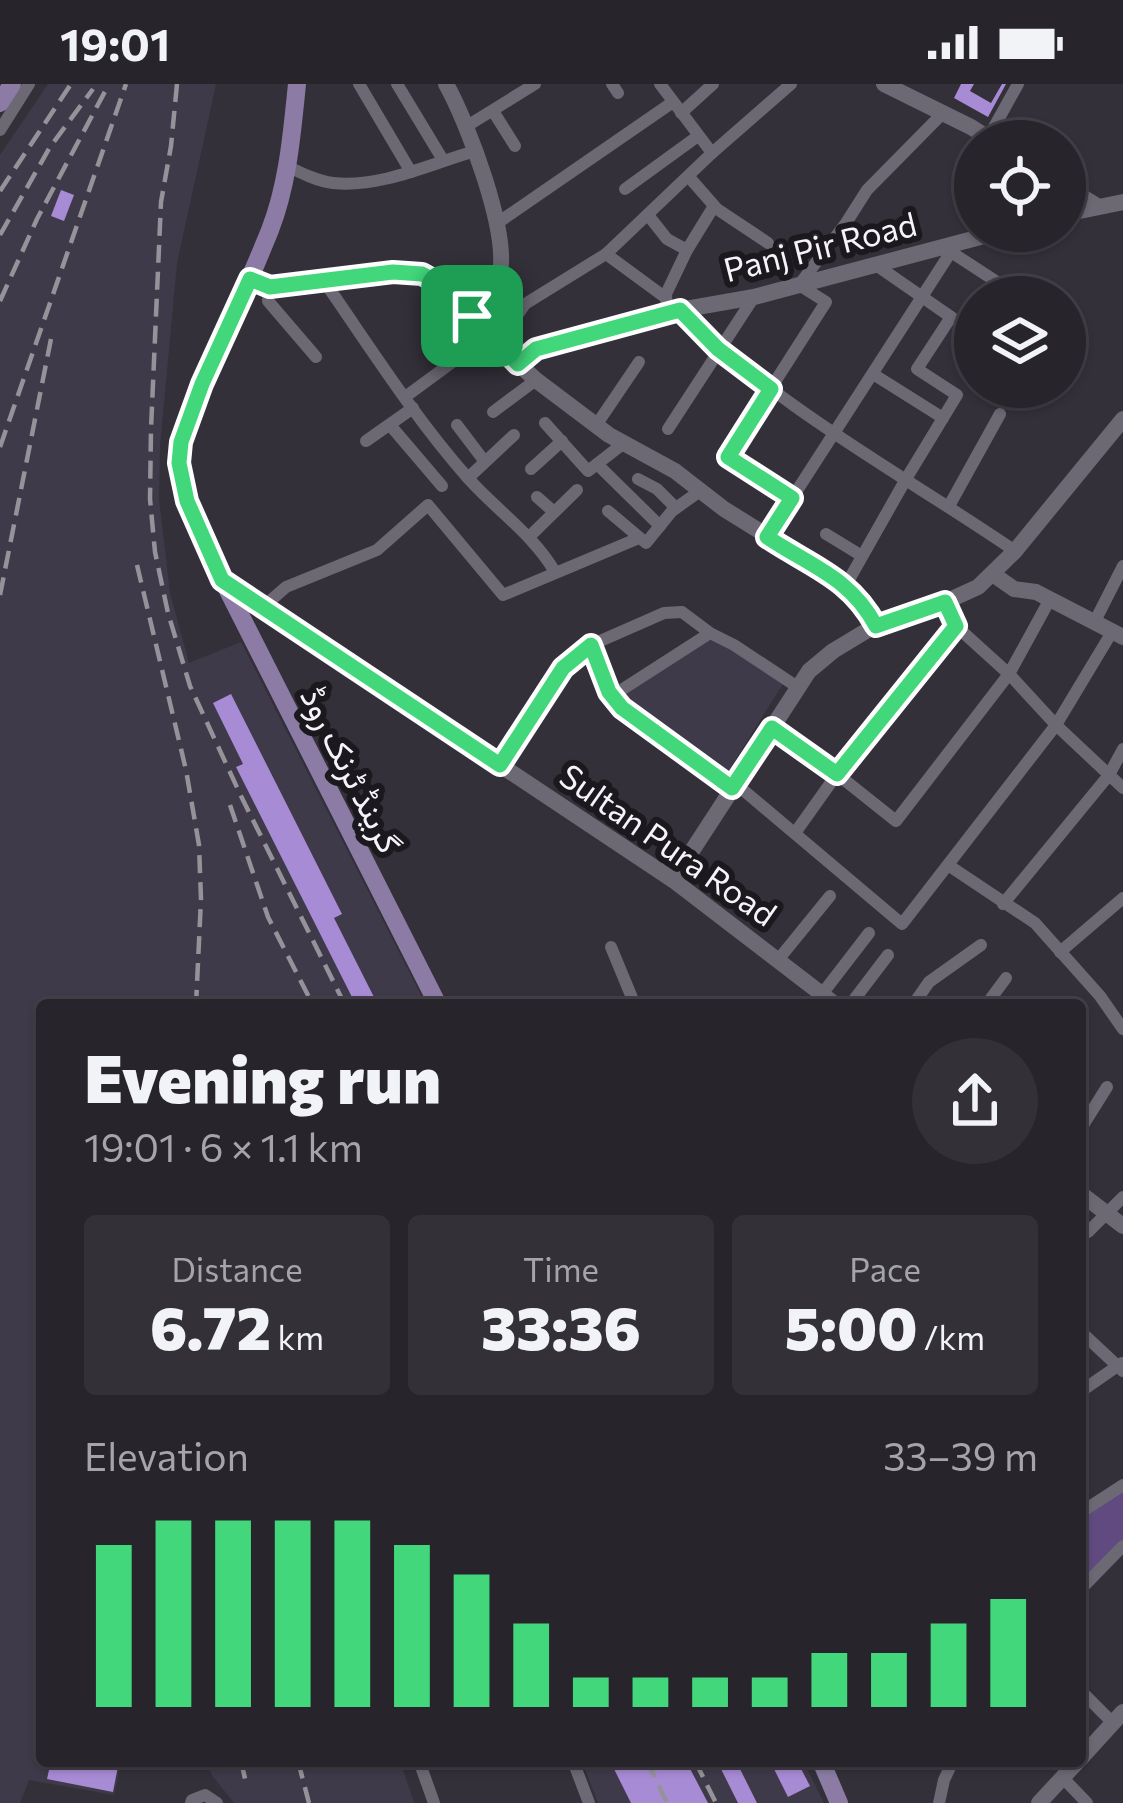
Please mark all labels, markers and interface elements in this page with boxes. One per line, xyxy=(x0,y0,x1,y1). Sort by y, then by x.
text: 19:01 xyxy=(60,15,170,70)
map controls xyxy=(954,120,1086,408)
button: locate xyxy=(954,120,1086,252)
street label: Panj Pir Road xyxy=(719,202,920,289)
pin xyxy=(421,265,523,367)
button: layers xyxy=(954,276,1086,408)
icon: arrive xyxy=(439,283,505,349)
street label: گرینڈ ٹرنک روڈ xyxy=(291,679,412,860)
street label: Sultan Pura Road xyxy=(553,754,785,934)
text: Evening run xyxy=(84,1036,441,1117)
button: share xyxy=(912,1038,1038,1164)
text: 19:01 · 6 × 1.1 km xyxy=(84,1122,363,1170)
text: Distance xyxy=(171,1248,303,1289)
text: Time xyxy=(523,1248,599,1289)
text: Pace xyxy=(849,1248,921,1289)
text: 6.72 xyxy=(150,1289,271,1362)
text: 33:36 xyxy=(481,1289,641,1362)
text: 5:00 xyxy=(785,1289,917,1362)
text: km xyxy=(271,1316,324,1357)
text: /km xyxy=(917,1316,985,1357)
text: Elevation xyxy=(84,1431,249,1479)
text: 33–39 m xyxy=(883,1431,1038,1479)

